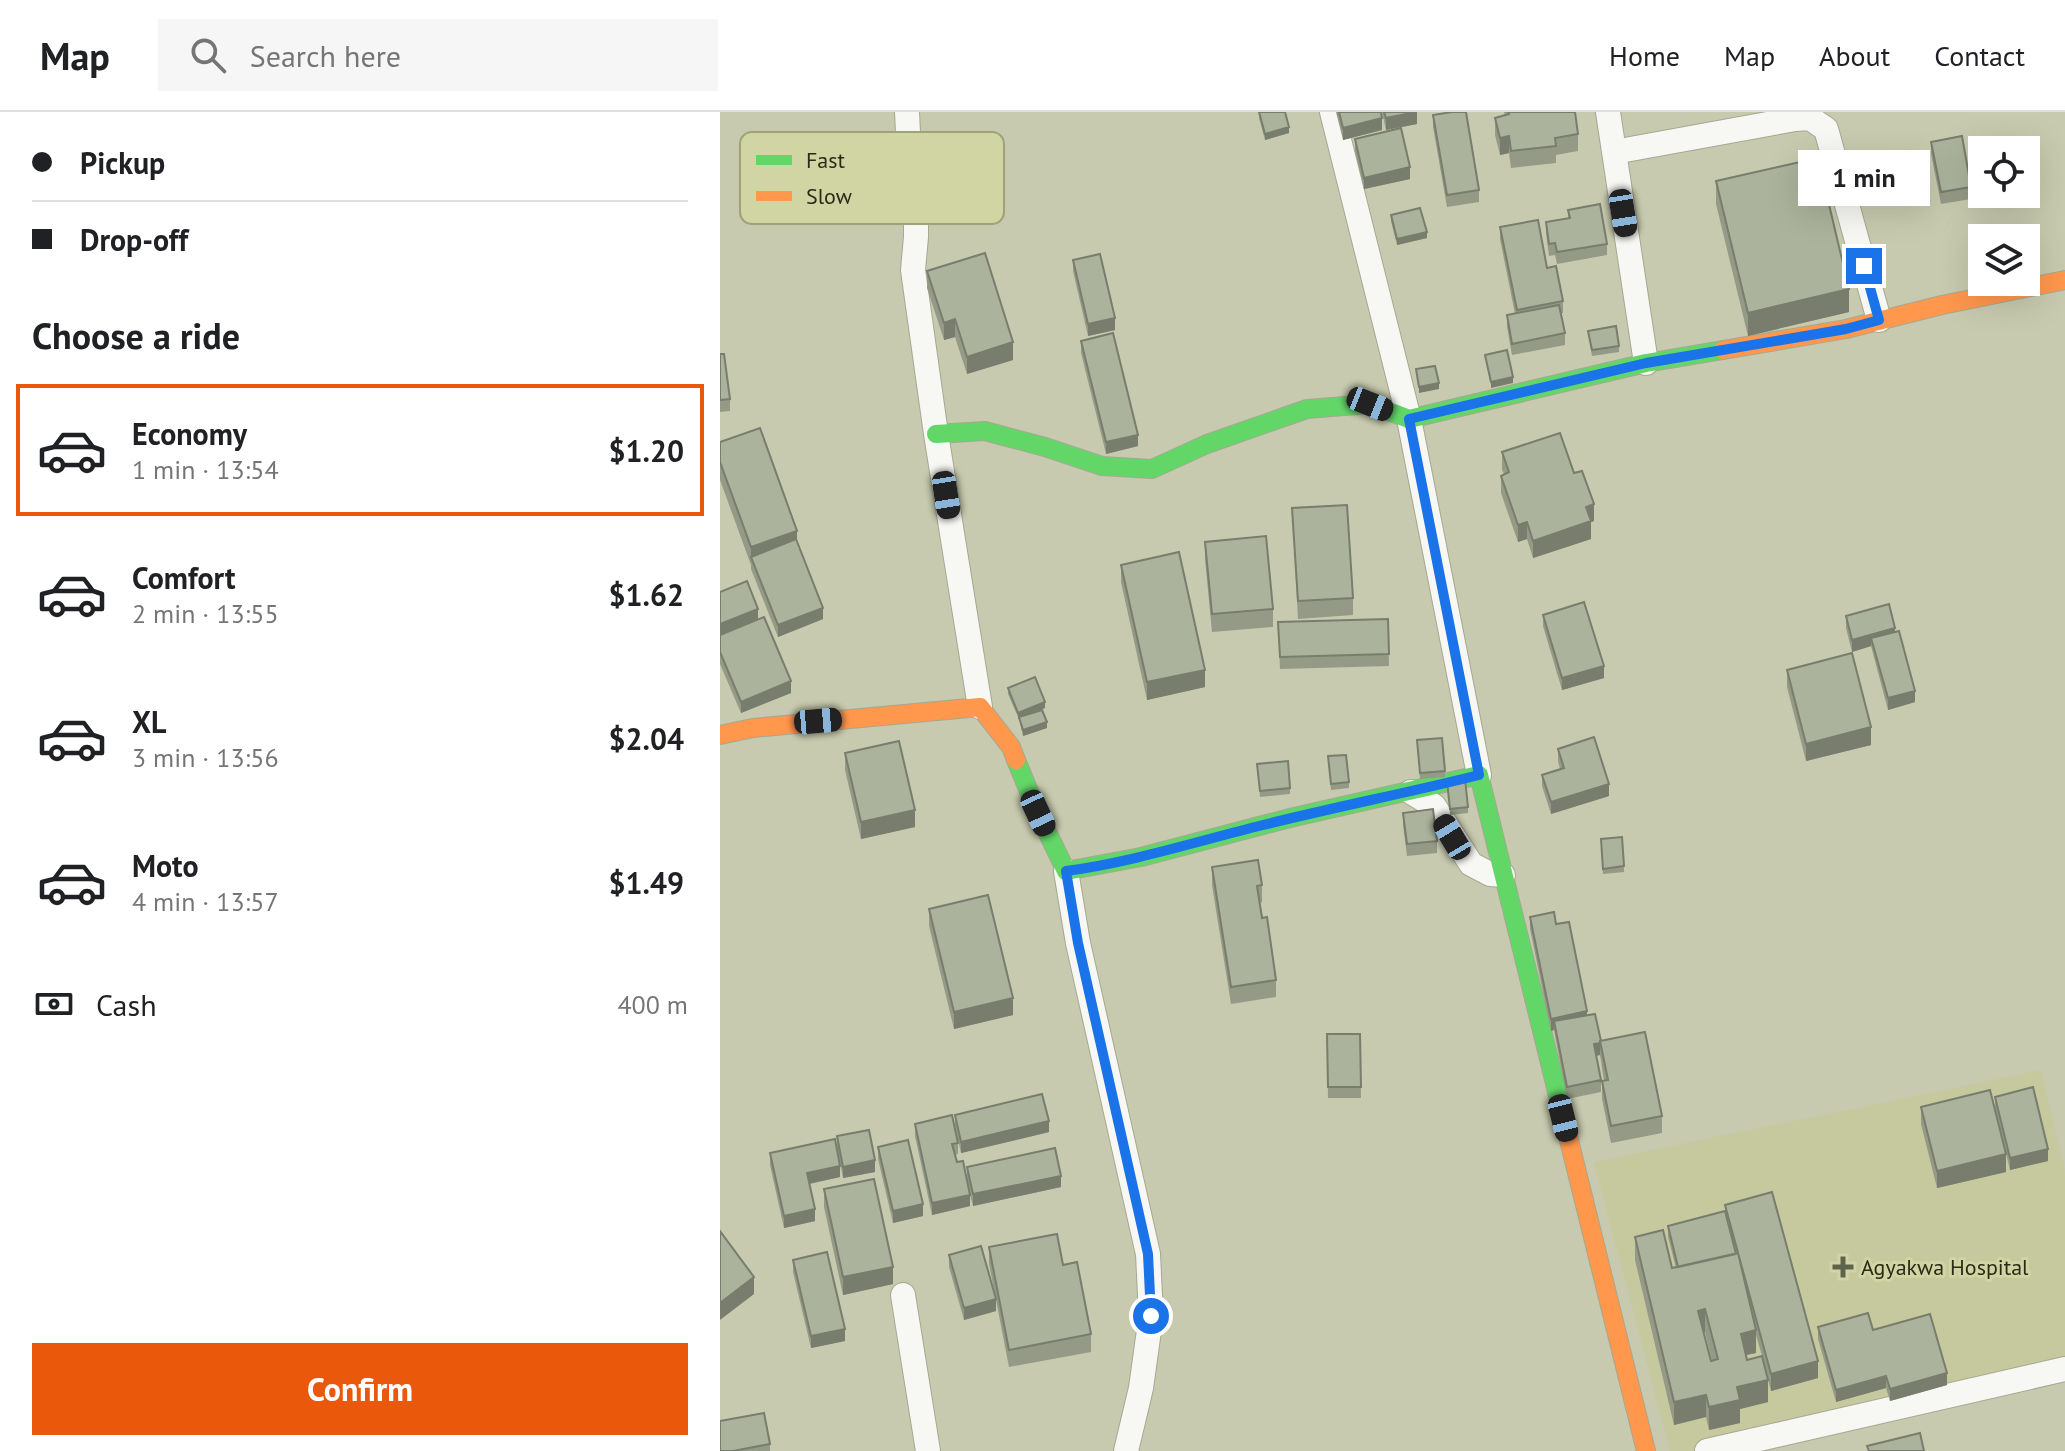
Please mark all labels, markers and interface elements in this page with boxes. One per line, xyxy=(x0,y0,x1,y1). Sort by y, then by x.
search box xyxy=(158,19,718,91)
text: Map xyxy=(40,31,110,80)
icon: search xyxy=(186,33,230,77)
text: Search here xyxy=(250,36,401,75)
text: Home xyxy=(1609,37,1680,74)
text: Map xyxy=(1724,37,1775,74)
text: About xyxy=(1819,37,1890,74)
text: Contact xyxy=(1934,37,2025,74)
legend xyxy=(740,132,1004,224)
map controls xyxy=(1968,136,2040,296)
button: locate xyxy=(1968,136,2040,208)
text: Pickup xyxy=(80,143,165,182)
text: Fast xyxy=(806,146,846,174)
callout: 1 min xyxy=(1798,150,1930,206)
text: 1 min xyxy=(1832,161,1896,194)
text: Slow xyxy=(806,182,852,210)
car xyxy=(1607,187,1639,239)
text: Drop-off xyxy=(80,220,188,259)
button: layers xyxy=(1968,224,2040,296)
route end xyxy=(1846,248,1882,284)
text: Choose a ride xyxy=(32,312,240,359)
car xyxy=(1343,384,1397,424)
icon: car xyxy=(36,414,108,486)
text: Economy xyxy=(132,414,247,453)
text: $1.20 xyxy=(609,431,684,470)
text: 1 min · 13:54 xyxy=(132,453,279,486)
car xyxy=(930,469,962,521)
icon: car xyxy=(36,558,108,630)
text: Comfort xyxy=(132,558,235,597)
text: $1.62 xyxy=(609,575,684,614)
text: 2 min · 13:55 xyxy=(132,597,279,630)
icon: car xyxy=(36,702,108,774)
text: XL xyxy=(132,702,166,741)
car xyxy=(793,707,843,735)
text: $2.04 xyxy=(609,719,684,758)
text: 3 min · 13:56 xyxy=(132,741,279,774)
car xyxy=(1017,786,1059,840)
car xyxy=(1429,810,1475,864)
icon: car xyxy=(36,846,108,918)
text: Moto xyxy=(132,846,199,885)
text: $1.49 xyxy=(609,863,684,902)
text: 4 min · 13:57 xyxy=(132,885,279,918)
icon: cash xyxy=(32,982,76,1026)
text: Cash xyxy=(96,985,157,1024)
text: 400 m xyxy=(617,988,688,1021)
car xyxy=(1546,1092,1580,1144)
place label: Agyakwa Hospital xyxy=(1861,1253,2029,1281)
marker: Agyakwa Hospital xyxy=(1832,1256,1854,1278)
route start xyxy=(1133,1298,1169,1334)
button: Confirm xyxy=(32,1343,688,1435)

